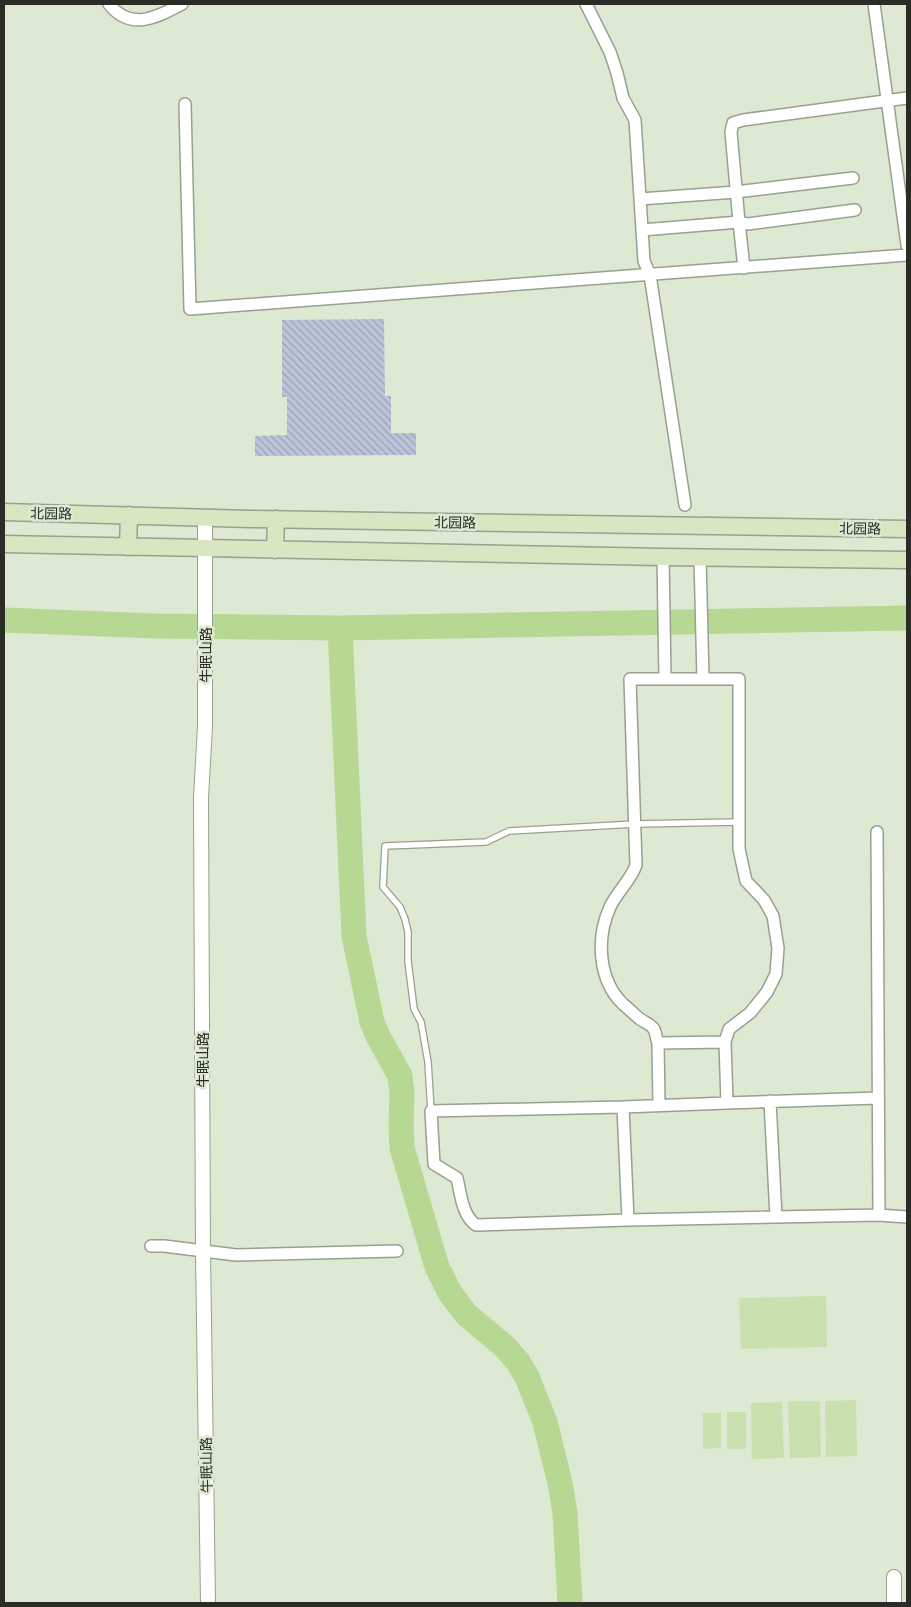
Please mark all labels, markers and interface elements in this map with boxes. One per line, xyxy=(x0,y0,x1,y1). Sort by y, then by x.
street label: 北园路 xyxy=(30,503,72,523)
street label: 北园路 xyxy=(434,512,476,532)
street label: 北园路 xyxy=(839,518,881,538)
street label: 牛眠山路 xyxy=(196,627,215,683)
street label: 牛眠山路 xyxy=(193,1032,212,1088)
street label: 牛眠山路 xyxy=(196,1437,216,1493)

